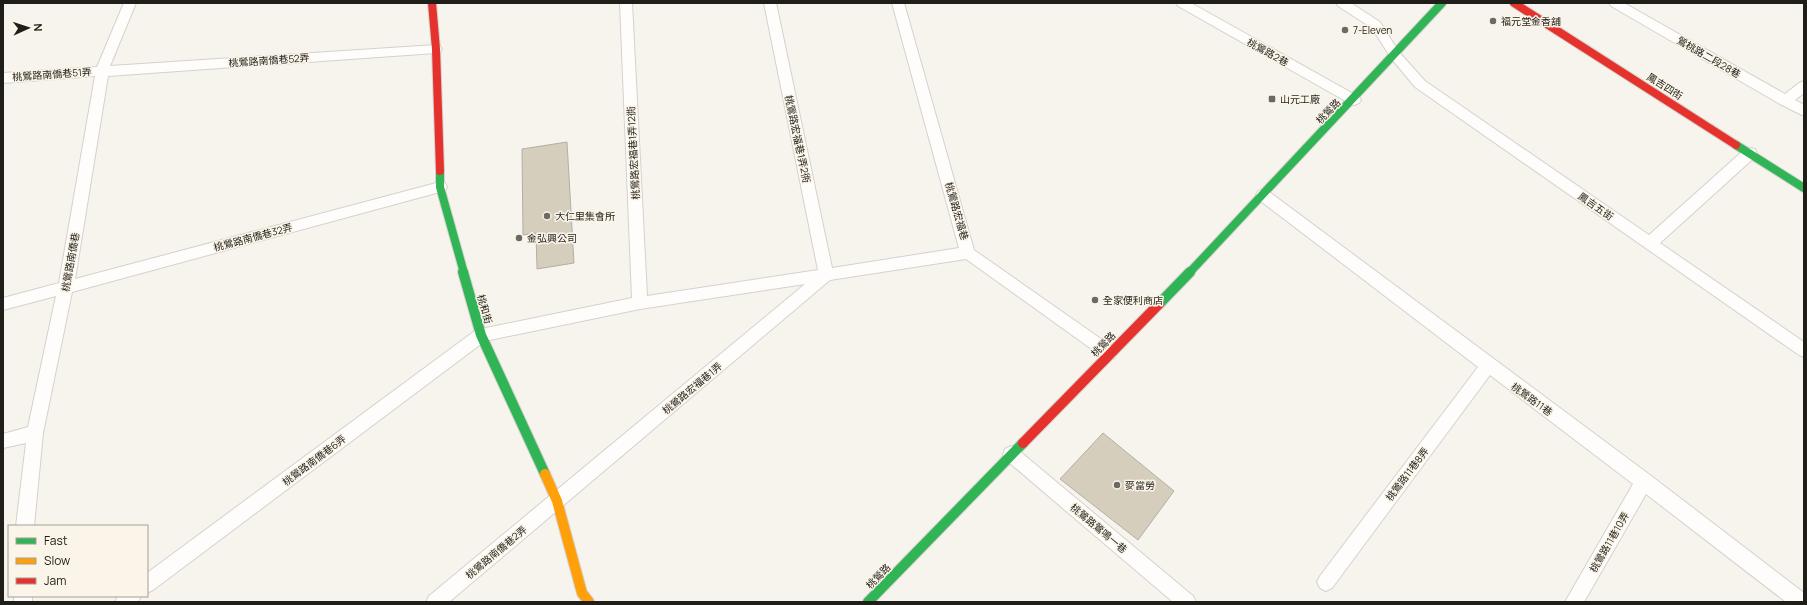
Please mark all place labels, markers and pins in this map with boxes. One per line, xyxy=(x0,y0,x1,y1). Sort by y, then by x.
place label: 福元堂金香舖 xyxy=(1501,14,1561,28)
marker: 福元堂金香舖 xyxy=(1488,16,1498,26)
place label: 7-Eleven xyxy=(1353,23,1392,37)
marker: 7-Eleven xyxy=(1340,25,1350,35)
place label: 山元工廠 xyxy=(1280,92,1320,106)
marker: 山元工廠 xyxy=(1267,94,1277,104)
place label: 大仁里集會所 xyxy=(555,209,615,223)
marker: 大仁里集會所 xyxy=(542,211,552,221)
place label: 金弘興公司 xyxy=(527,231,577,245)
marker: 金弘興公司 xyxy=(514,233,524,243)
place label: 全家便利商店 xyxy=(1103,293,1163,307)
marker: 全家便利商店 xyxy=(1090,295,1100,305)
place label: 麥當勞 xyxy=(1125,478,1155,492)
marker: 麥當勞 xyxy=(1112,480,1122,490)

